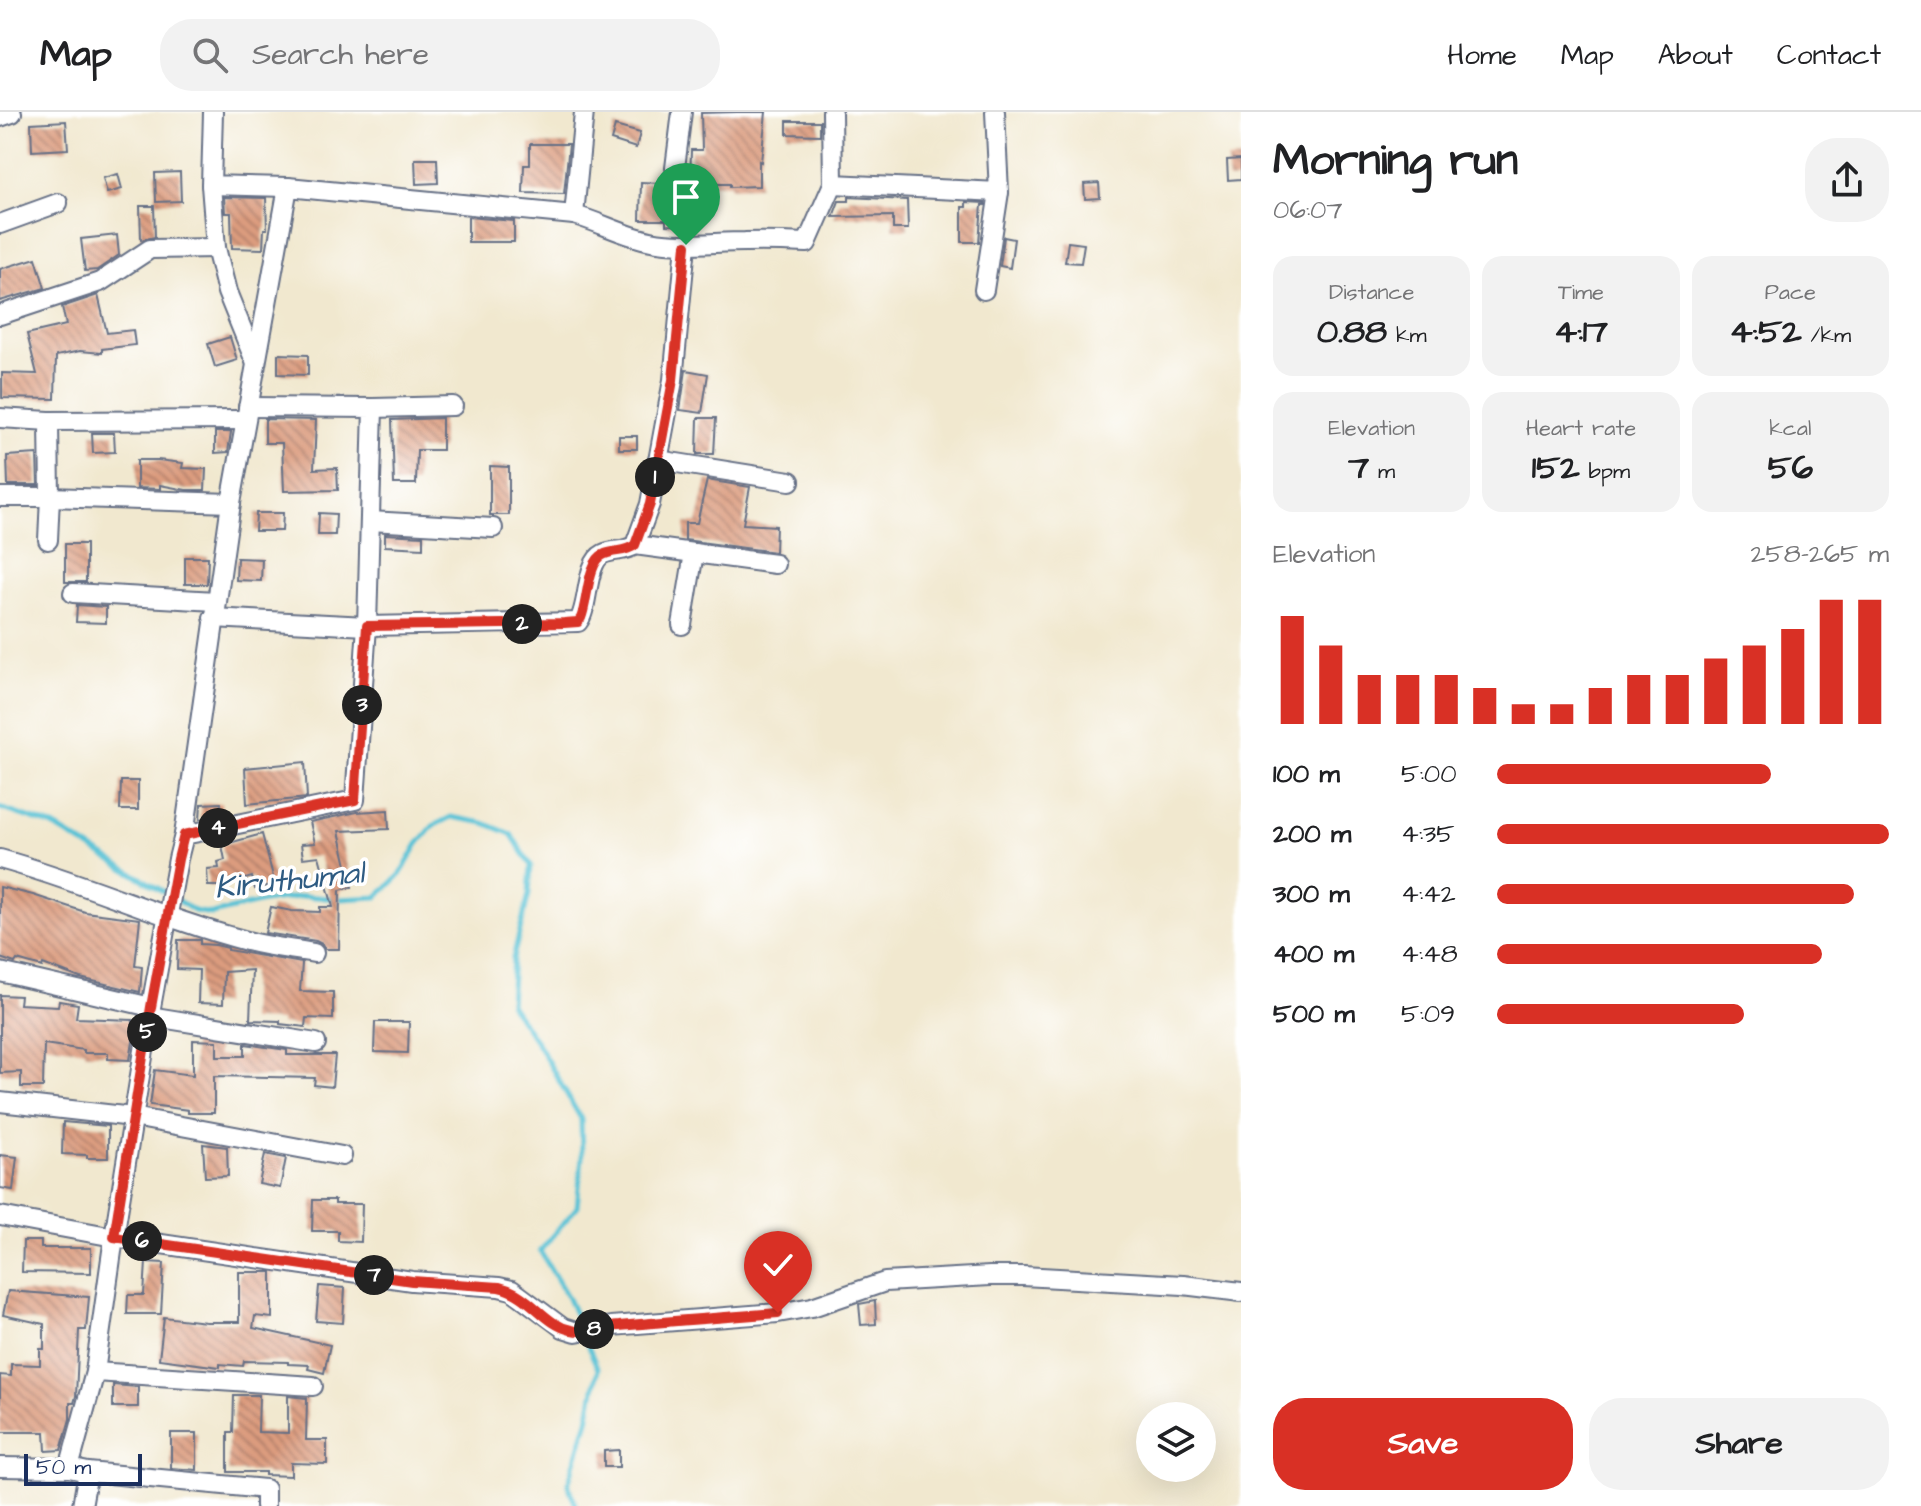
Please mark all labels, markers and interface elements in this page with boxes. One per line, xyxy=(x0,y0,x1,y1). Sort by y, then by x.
search box xyxy=(160,19,720,91)
text: Map xyxy=(40,29,112,81)
icon: search xyxy=(188,33,232,77)
text: Search here xyxy=(252,34,429,76)
text: Home xyxy=(1447,36,1517,75)
text: Map xyxy=(1561,36,1614,75)
text: About xyxy=(1658,36,1733,75)
text: Contact xyxy=(1777,36,1881,75)
text: Morning run xyxy=(1273,131,1518,192)
button: share xyxy=(1805,138,1889,222)
pin xyxy=(652,163,720,245)
icon: arrive xyxy=(664,175,708,219)
text: 06:07 xyxy=(1273,192,1342,228)
text: Distance xyxy=(1329,277,1414,308)
text: Time xyxy=(1558,277,1604,308)
text: Pace xyxy=(1765,277,1816,308)
text: 0.88 xyxy=(1317,308,1387,356)
text: 4:17 xyxy=(1554,308,1608,356)
text: 4:52 xyxy=(1729,308,1802,356)
text: km xyxy=(1387,320,1427,351)
text: /km xyxy=(1802,320,1851,351)
text: Elevation xyxy=(1328,413,1415,444)
text: Heart rate xyxy=(1526,413,1636,444)
text: kcal xyxy=(1769,413,1811,444)
text: 7 xyxy=(1348,444,1369,492)
text: 152 xyxy=(1532,444,1580,492)
text: 56 xyxy=(1768,444,1813,492)
text: m xyxy=(1369,456,1395,487)
text: bpm xyxy=(1580,456,1630,487)
pin: 1 xyxy=(635,457,675,497)
text: 1 xyxy=(654,461,656,492)
text: Elevation xyxy=(1273,536,1375,572)
text: 258–265 m xyxy=(1751,536,1889,572)
pin: 2 xyxy=(502,604,542,644)
text: 2 xyxy=(516,608,528,639)
pin: 3 xyxy=(342,685,382,725)
text: 3 xyxy=(356,689,368,720)
text: 100 m xyxy=(1273,756,1340,792)
text: 5:00 xyxy=(1401,756,1457,792)
pin: 4 xyxy=(198,808,238,848)
text: 4 xyxy=(211,812,225,843)
text: 200 m xyxy=(1273,816,1351,852)
text: 4:35 xyxy=(1401,816,1455,852)
water label: Kiruthumal xyxy=(213,850,370,911)
text: 300 m xyxy=(1273,876,1350,912)
text: 4:42 xyxy=(1401,876,1456,912)
text: 400 m xyxy=(1273,936,1354,972)
text: 4:48 xyxy=(1401,936,1458,972)
text: 500 m xyxy=(1273,996,1355,1032)
text: 5:09 xyxy=(1401,996,1455,1032)
pin: 5 xyxy=(127,1012,167,1052)
text: 5 xyxy=(139,1016,155,1047)
pin: 6 xyxy=(122,1221,162,1261)
text: 6 xyxy=(135,1225,149,1256)
pin xyxy=(744,1231,812,1313)
icon: check xyxy=(756,1243,800,1287)
pin: 7 xyxy=(354,1255,394,1295)
text: 7 xyxy=(367,1259,381,1290)
pin: 8 xyxy=(574,1309,614,1349)
text: 8 xyxy=(587,1313,601,1344)
button: Save xyxy=(1273,1398,1573,1490)
button: Share xyxy=(1589,1398,1889,1490)
map controls xyxy=(1136,1402,1216,1482)
button: layers xyxy=(1136,1402,1216,1482)
scale bar xyxy=(24,1450,142,1486)
text: 50 m xyxy=(36,1452,91,1483)

